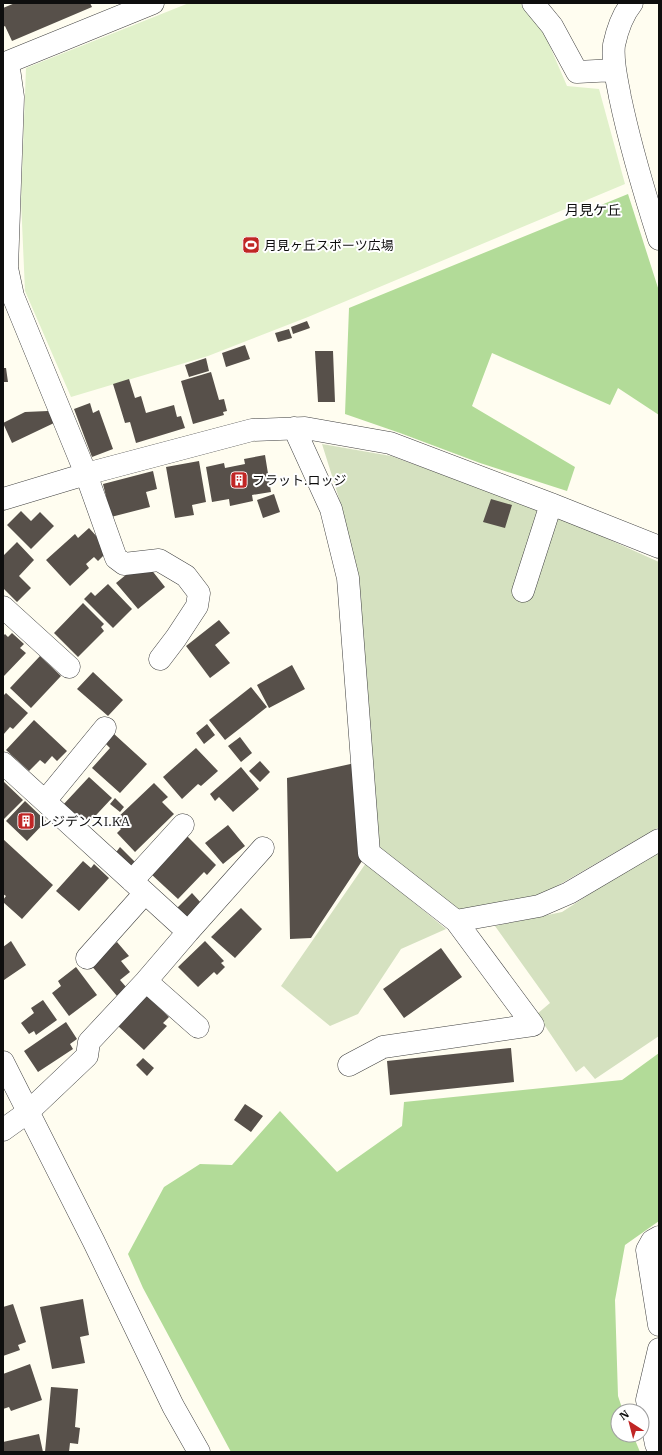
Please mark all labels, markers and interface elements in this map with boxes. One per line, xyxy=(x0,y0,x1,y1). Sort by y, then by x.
district label: 月見ケ丘 xyxy=(565,201,621,219)
sports icon: 月見ヶ丘スポーツ広場 xyxy=(241,235,261,255)
place label: 月見ヶ丘スポーツ広場 xyxy=(264,237,394,254)
building icon: フラット.ロッジ xyxy=(229,470,249,490)
place label: フラット.ロッジ xyxy=(252,472,346,489)
building icon: レジデンスI.KA xyxy=(16,811,36,831)
place label: レジデンスI.KA xyxy=(39,813,130,830)
north arrow xyxy=(610,1403,650,1443)
text: N xyxy=(616,1407,632,1423)

